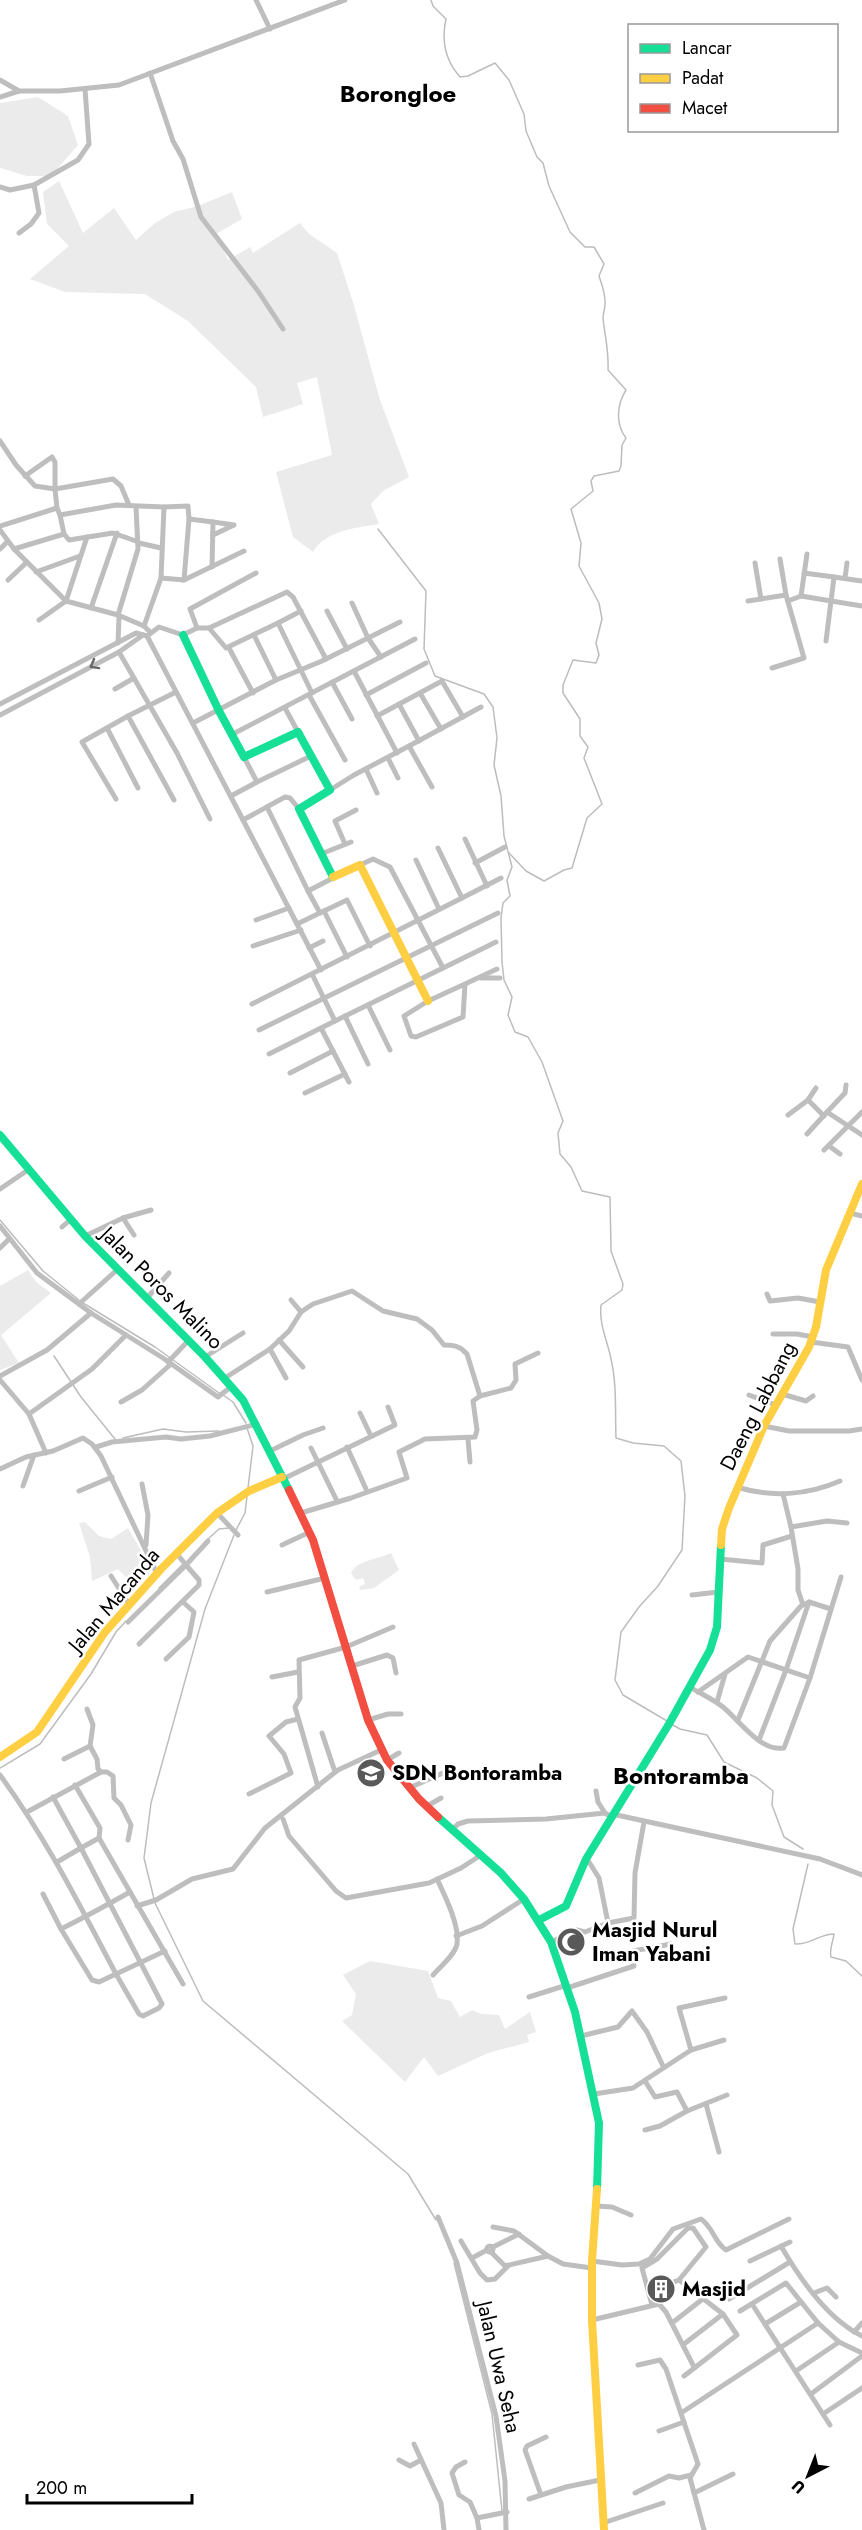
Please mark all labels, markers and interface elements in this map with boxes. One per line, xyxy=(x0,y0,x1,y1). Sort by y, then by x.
legend xyxy=(628,24,838,132)
text: Lancar xyxy=(682,35,732,61)
text: Padat xyxy=(682,65,724,91)
district label: Borongloe xyxy=(340,76,456,111)
text: Macet xyxy=(682,95,728,121)
one-way arrow xyxy=(89,658,100,669)
street label: Jalan Poros Malino xyxy=(92,1218,230,1356)
street label: Daeng Labbang xyxy=(713,1336,803,1476)
street label: Jalan Macanda xyxy=(60,1541,167,1661)
school or university icon: SDN Bontoramba xyxy=(355,1757,387,1789)
place label: SDN Bontoramba xyxy=(392,1758,562,1788)
district label: Bontoramba xyxy=(613,1758,749,1793)
place label: Masjid Nurul Iman Yabani xyxy=(592,1915,718,1969)
mosque icon: Masjid Nurul Iman Yabani xyxy=(555,1926,587,1958)
building icon: Masjid xyxy=(645,2273,677,2305)
place label: Masjid xyxy=(682,2274,746,2304)
street label: Jalan Uwa Seha xyxy=(469,2295,529,2436)
north arrow xyxy=(778,2446,838,2506)
scale bar xyxy=(27,2467,192,2505)
text: U xyxy=(786,2474,810,2499)
text: 200 m xyxy=(36,2475,87,2501)

